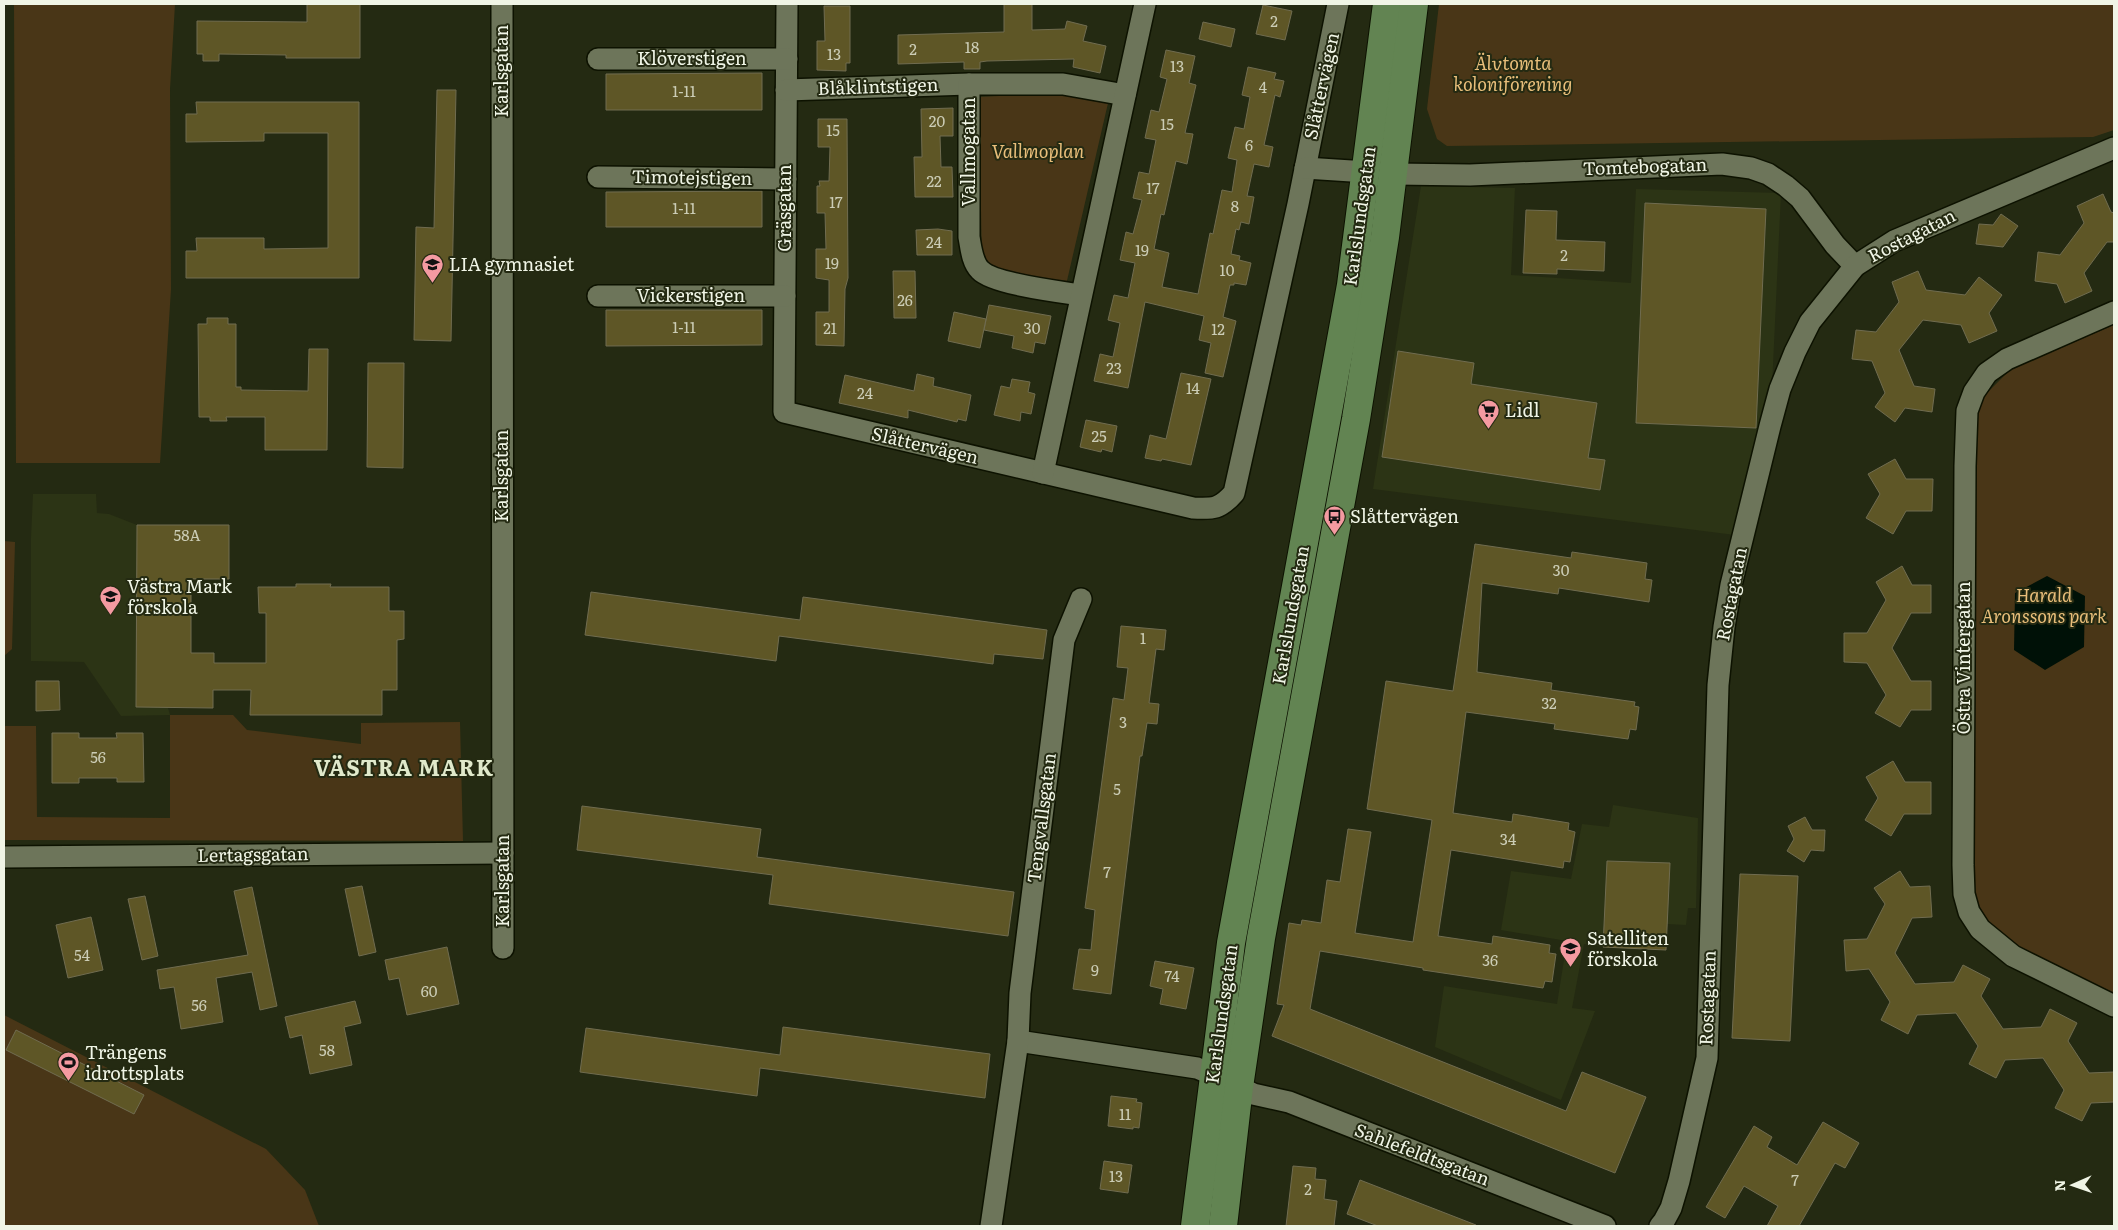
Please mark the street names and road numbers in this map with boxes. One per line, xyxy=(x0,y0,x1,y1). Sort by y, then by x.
street label: Karlsgatan xyxy=(487,25,514,117)
street label: Slåttervägen xyxy=(1296,30,1345,142)
street label: Klöverstigen xyxy=(637,44,747,71)
street label: Blåklintstigen xyxy=(817,70,939,101)
street label: Vallmogatan xyxy=(954,97,981,207)
street label: Karlslundsgatan xyxy=(1335,144,1382,287)
street label: Tomtebogatan xyxy=(1582,150,1708,181)
street label: Timotejstigen xyxy=(631,162,753,191)
street label: Gräsgatan xyxy=(770,164,797,252)
street label: Rostagatan xyxy=(1863,201,1960,268)
street label: Vickerstigen xyxy=(637,281,745,308)
street label: Slåttervägen xyxy=(869,419,982,470)
street label: Karlsgatan xyxy=(487,430,514,522)
street label: Karlslundsgatan xyxy=(1264,543,1315,686)
street label: Rostagatan xyxy=(1708,544,1753,643)
street label: Östra Vintergatan xyxy=(1949,581,1976,735)
street label: Tengvallsgatan xyxy=(1019,751,1062,884)
street label: Karlsgatan xyxy=(488,835,515,927)
street label: Lertagsgatan xyxy=(197,839,309,868)
street label: Karlslundsgatan xyxy=(1197,942,1244,1085)
street label: Rostagatan xyxy=(1691,950,1722,1046)
street label: Sahlefeldtsgatan xyxy=(1351,1115,1494,1192)

